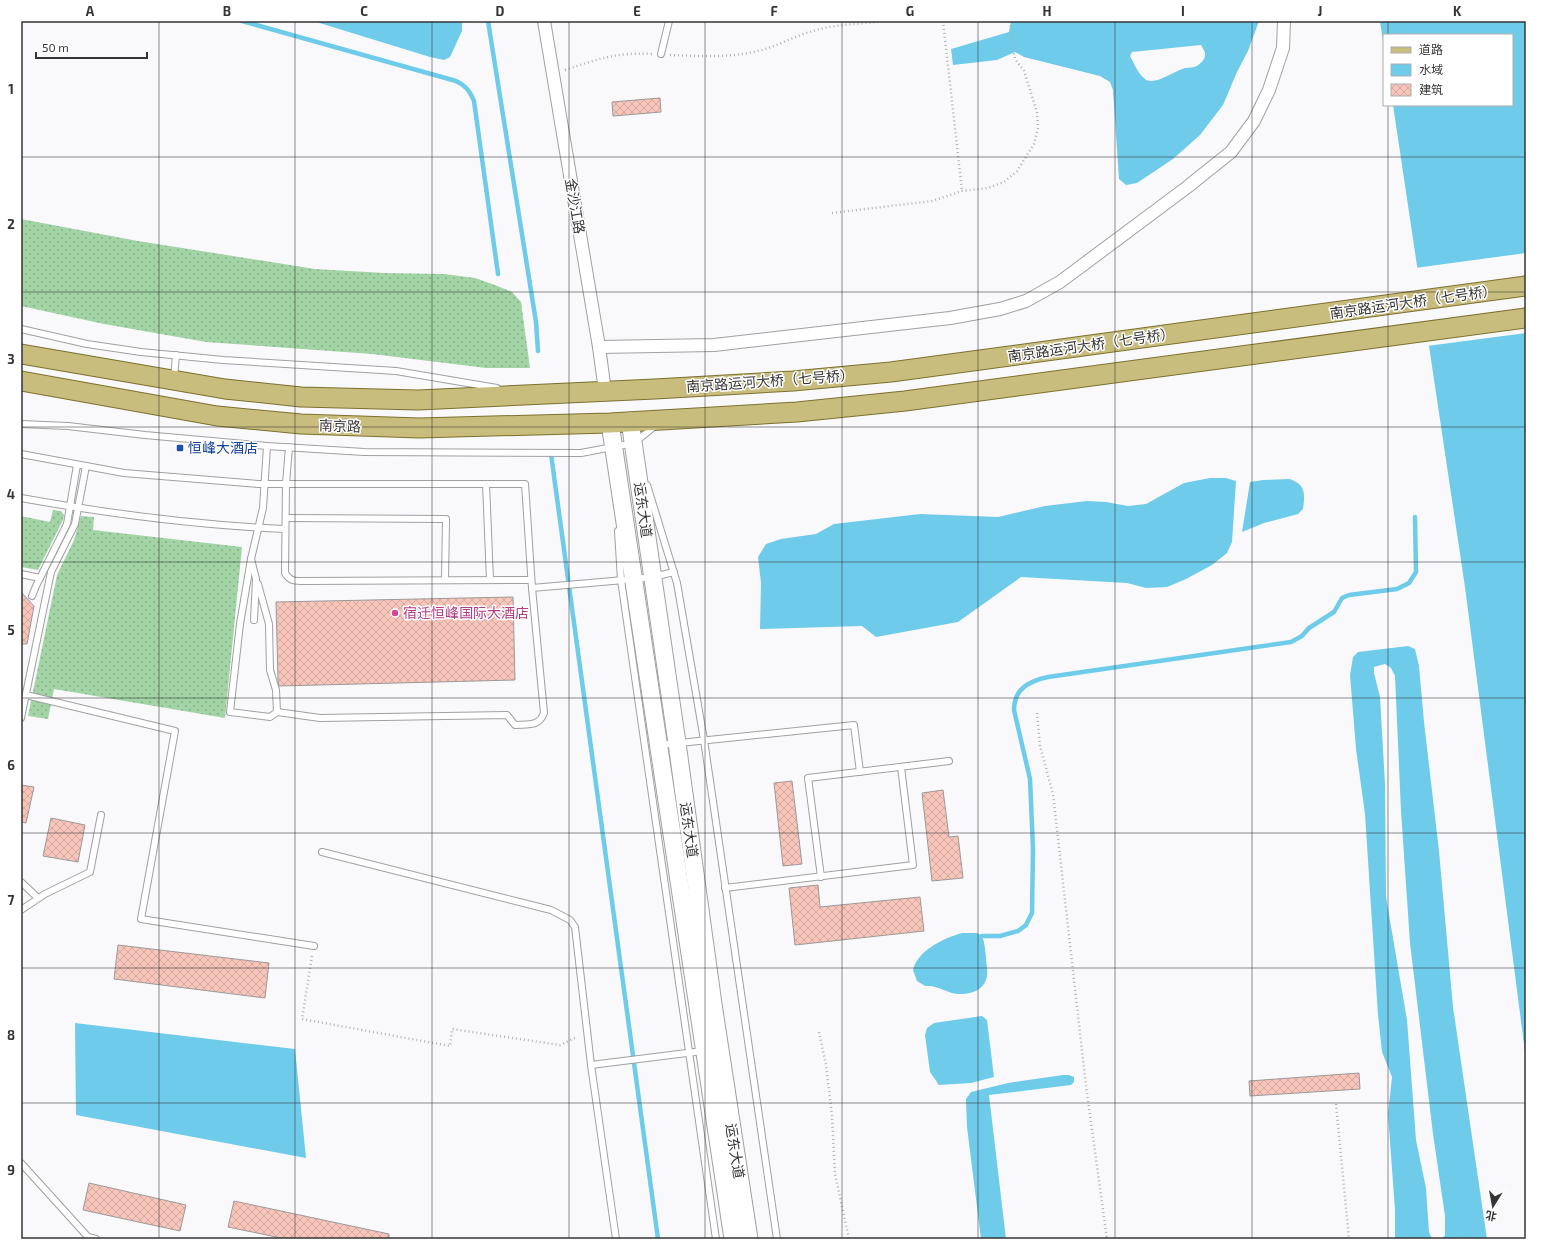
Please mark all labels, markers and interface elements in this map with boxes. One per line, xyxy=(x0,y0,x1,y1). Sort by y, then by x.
text: A xyxy=(86,3,95,19)
text: B xyxy=(223,3,231,19)
text: C xyxy=(360,3,368,19)
text: D xyxy=(496,3,505,19)
text: E xyxy=(633,3,641,19)
text: F xyxy=(770,3,778,19)
text: G xyxy=(906,3,914,19)
text: H xyxy=(1043,3,1052,19)
text: I xyxy=(1181,3,1185,19)
text: J xyxy=(1318,3,1322,19)
text: K xyxy=(1453,3,1462,19)
scale bar xyxy=(36,34,147,60)
legend xyxy=(1383,34,1513,106)
text: 50 m xyxy=(42,40,69,54)
text: 道路 xyxy=(1419,42,1443,56)
text: 水域 xyxy=(1419,62,1443,76)
text: 1 xyxy=(8,81,14,97)
text: 建筑 xyxy=(1419,82,1443,96)
street label: 金沙江路 xyxy=(562,177,589,235)
text: 2 xyxy=(7,216,15,232)
street label: 南京路运河大桥（七号桥） xyxy=(1329,281,1497,322)
street label: 南京路运河大桥（七号桥） xyxy=(1007,324,1175,365)
text: 3 xyxy=(7,351,15,367)
street label: 南京路运河大桥（七号桥） xyxy=(686,366,854,395)
street label: 南京路 xyxy=(319,416,361,435)
place label: 恒峰大酒店 xyxy=(188,439,258,456)
marker: 恒峰大酒店 xyxy=(175,443,185,453)
street label: 运东大道 xyxy=(631,481,656,539)
text: 4 xyxy=(7,486,15,502)
place label: 宿迁恒峰国际大酒店 xyxy=(403,604,529,621)
marker: 宿迁恒峰国际大酒店 xyxy=(390,608,400,618)
text: 5 xyxy=(7,622,15,638)
text: 6 xyxy=(7,757,15,773)
street label: 运东大道 xyxy=(677,801,702,859)
text: 7 xyxy=(8,892,15,908)
text: 8 xyxy=(7,1027,15,1043)
street label: 运东大道 xyxy=(723,1122,748,1180)
text: 9 xyxy=(7,1162,15,1178)
north arrow xyxy=(1473,1186,1513,1226)
text: 北 xyxy=(1484,1209,1498,1224)

